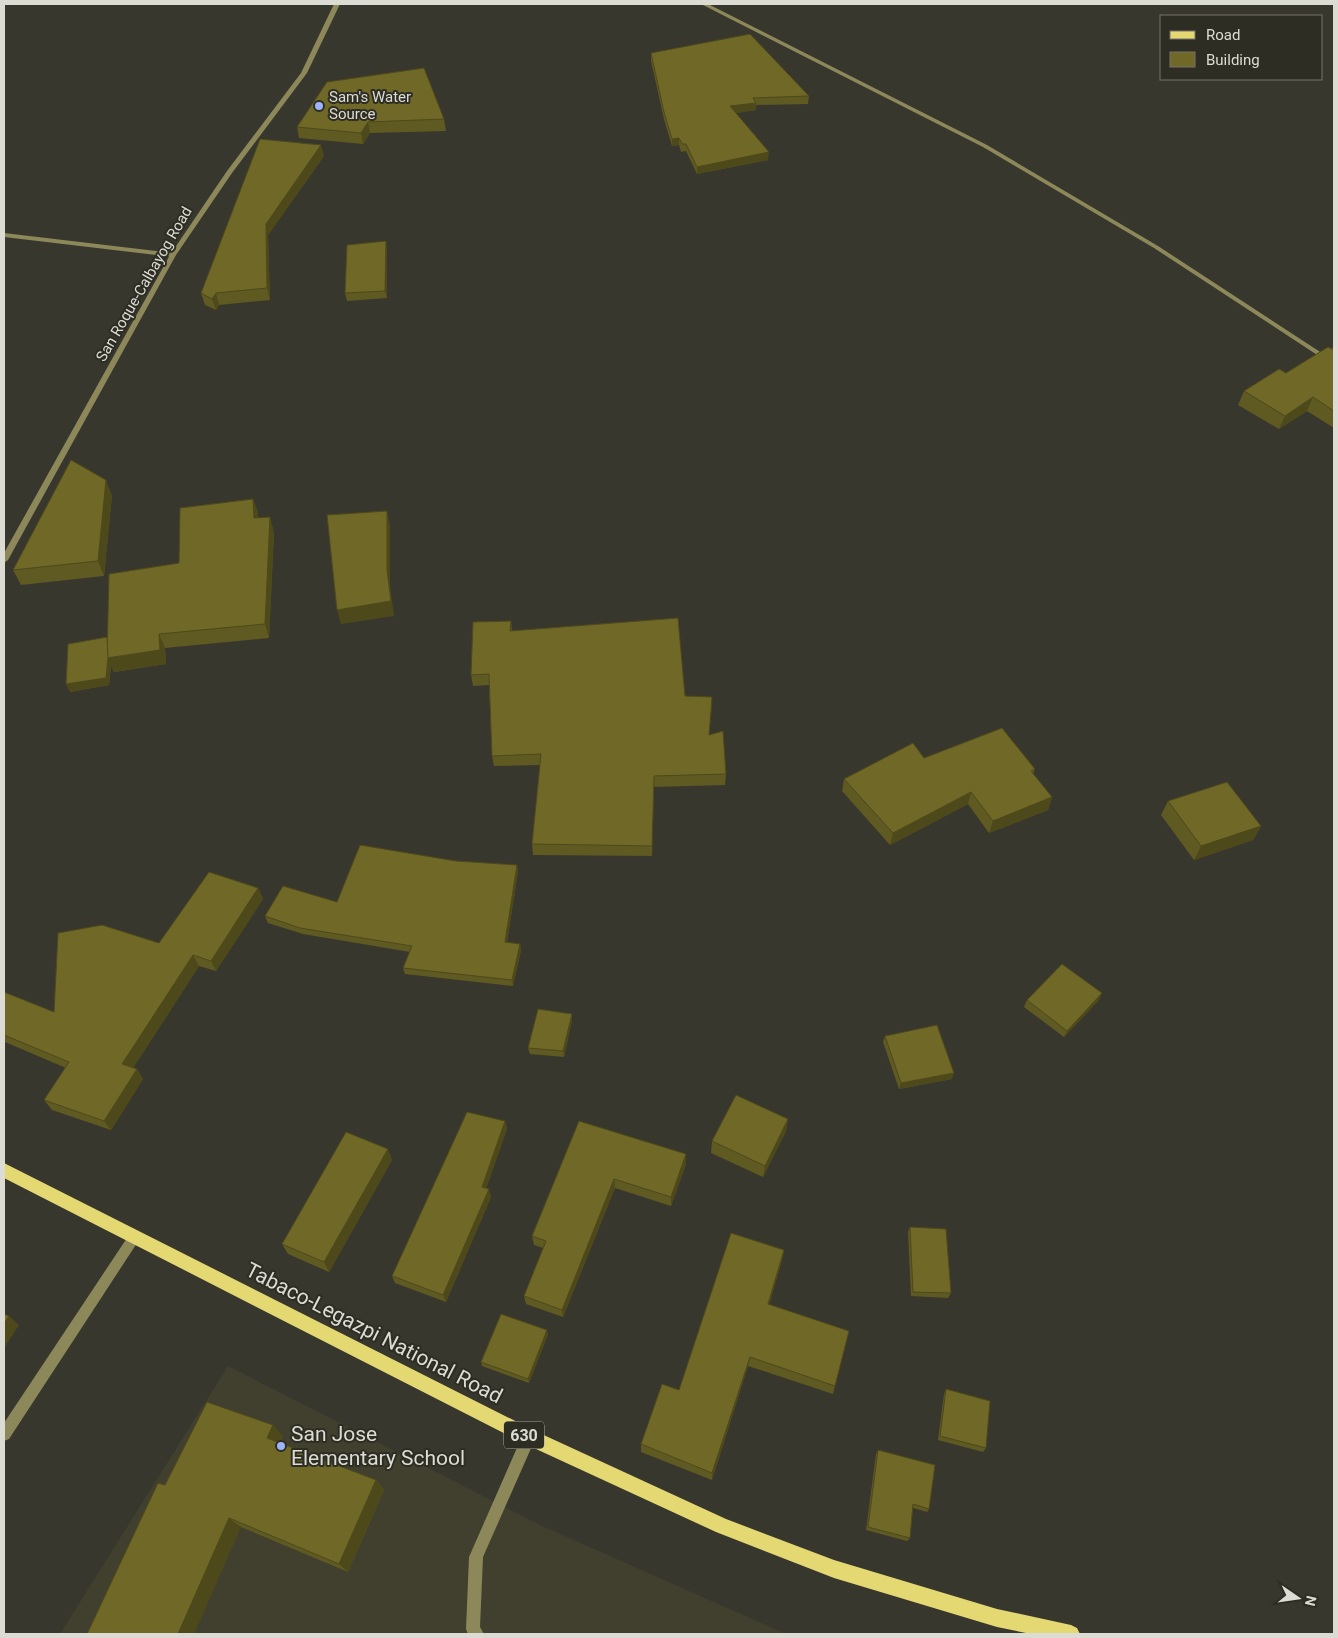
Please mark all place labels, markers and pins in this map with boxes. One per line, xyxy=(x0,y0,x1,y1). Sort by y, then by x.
place label: Sam's Water Source xyxy=(329,88,411,123)
marker: Sam's Water Source xyxy=(313,100,325,112)
place label: San Jose Elementary School xyxy=(291,1422,465,1470)
marker: San Jose Elementary School xyxy=(275,1440,287,1452)

